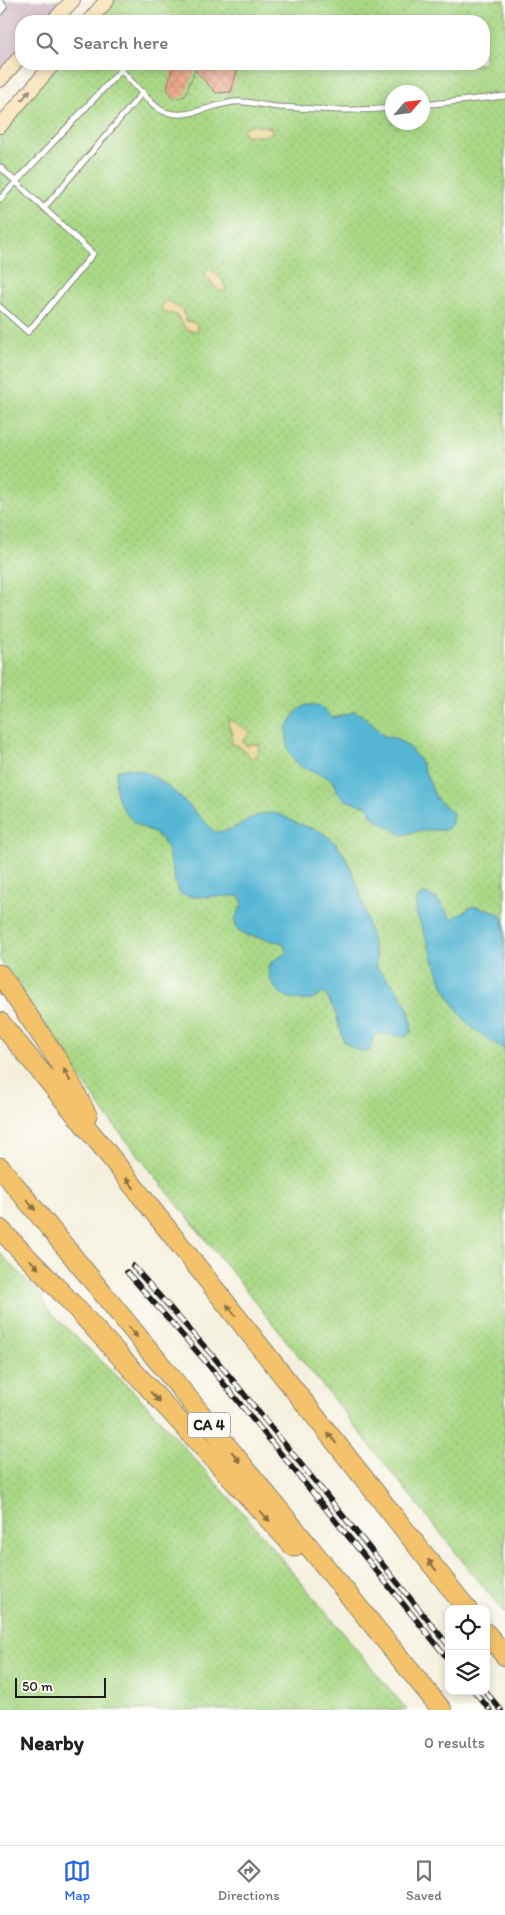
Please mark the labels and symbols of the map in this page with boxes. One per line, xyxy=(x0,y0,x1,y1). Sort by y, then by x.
north arrow xyxy=(385,85,430,130)
one-way arrow xyxy=(21,89,32,102)
one-way arrow xyxy=(63,1068,71,1082)
one-way arrow xyxy=(125,1177,136,1190)
one-way arrow xyxy=(25,1198,36,1211)
one-way arrow xyxy=(28,1258,40,1270)
one-way arrow xyxy=(226,1303,236,1317)
one-way arrow xyxy=(127,1325,138,1338)
one-way arrow xyxy=(149,1390,161,1402)
road number: CA 4 xyxy=(188,1412,230,1438)
one-way arrow xyxy=(326,1432,337,1445)
one-way arrow xyxy=(230,1451,241,1464)
one-way arrow xyxy=(260,1510,271,1523)
one-way arrow xyxy=(427,1559,438,1572)
scale bar xyxy=(15,1675,106,1698)

